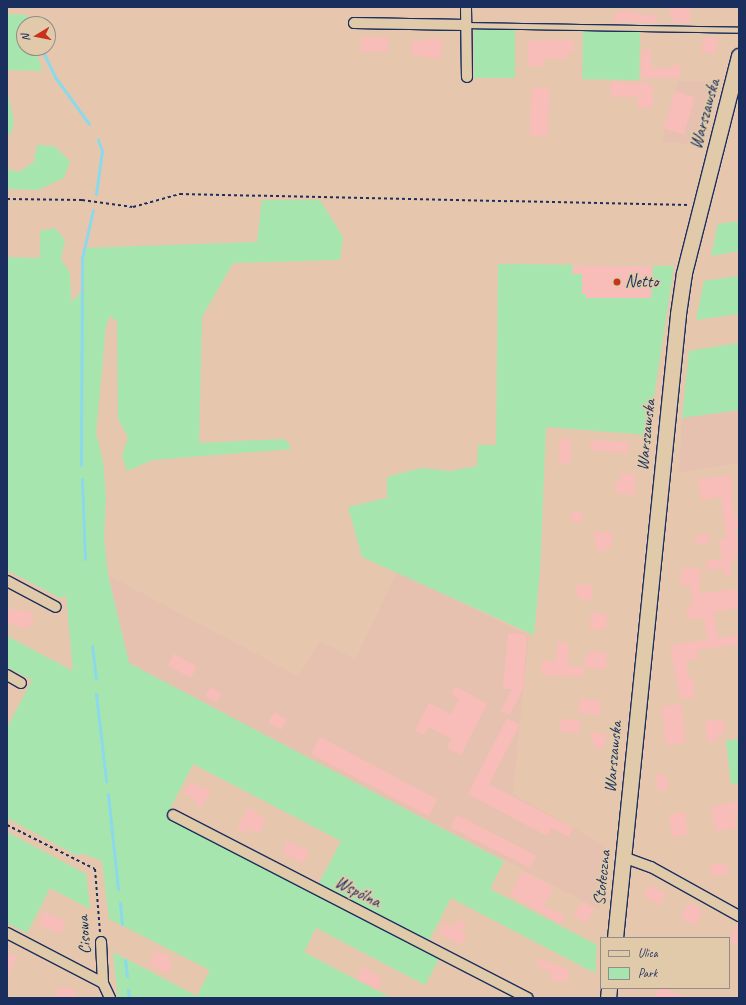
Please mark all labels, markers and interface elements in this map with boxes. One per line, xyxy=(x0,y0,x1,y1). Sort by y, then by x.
north arrow xyxy=(16,16,56,56)
text: N xyxy=(18,33,33,42)
street label: Warszawska xyxy=(686,77,724,151)
place label: Netto xyxy=(625,272,658,292)
marker: Netto xyxy=(612,277,622,287)
street label: Warszawska xyxy=(632,398,660,472)
street label: Warszawska xyxy=(600,720,626,794)
street label: Stołeczna xyxy=(589,849,615,907)
street label: Wspólna xyxy=(332,872,384,912)
street label: Cisowa xyxy=(72,915,96,955)
legend xyxy=(600,937,730,989)
text: Ulica xyxy=(638,945,657,961)
text: Park xyxy=(638,965,657,981)

